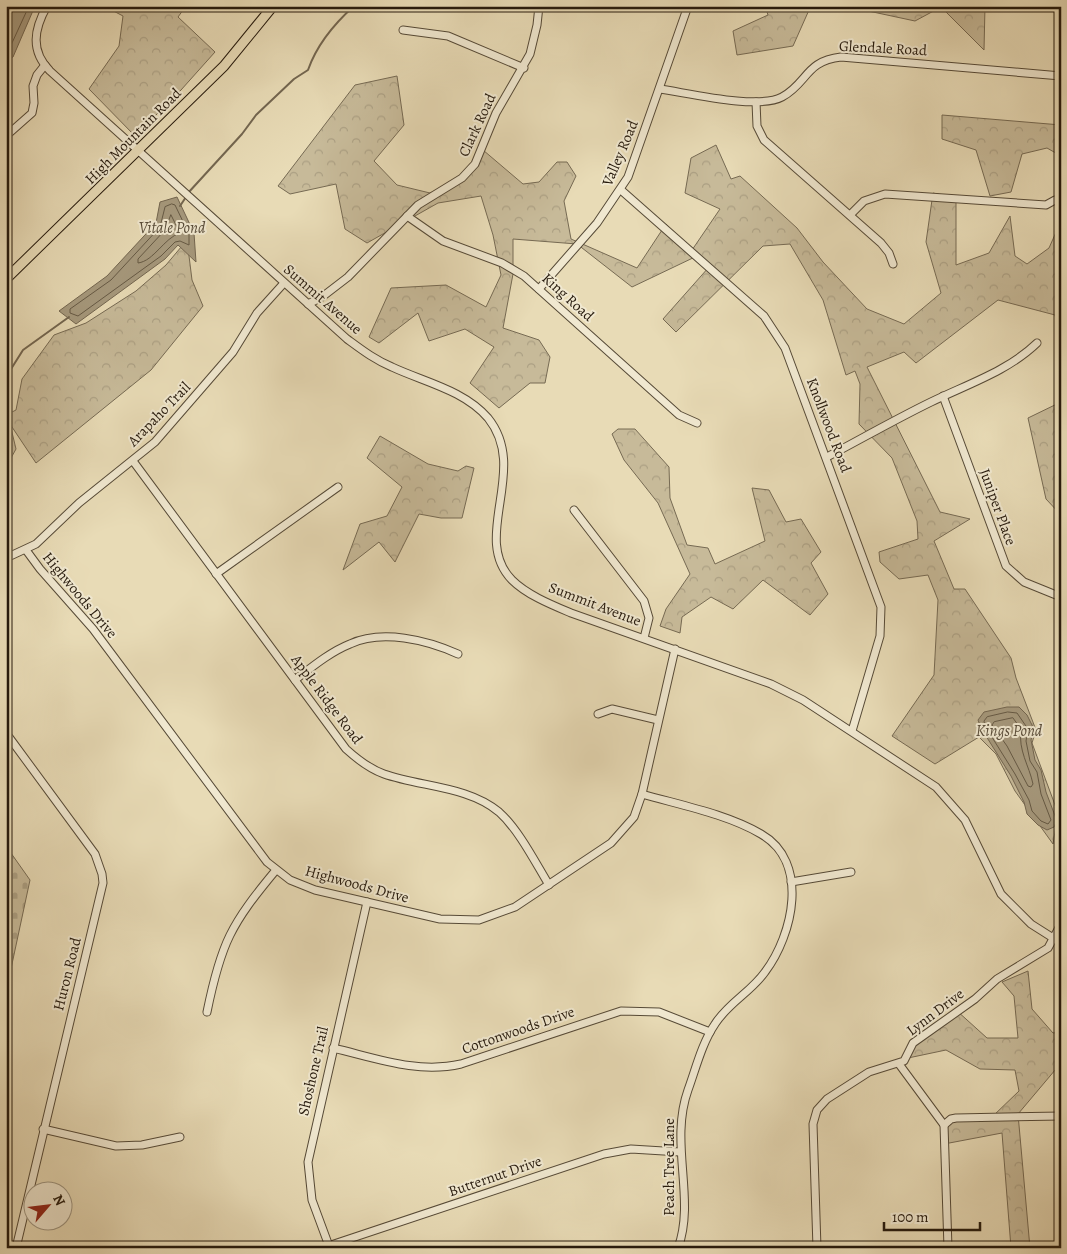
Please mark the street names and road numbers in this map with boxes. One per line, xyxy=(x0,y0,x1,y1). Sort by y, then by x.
street label: Glendale Road xyxy=(838,36,928,60)
street label: High Mountain Road xyxy=(80,83,186,189)
street label: Clark Road xyxy=(454,89,501,160)
street label: Valley Road xyxy=(597,116,643,190)
street label: Summit Avenue xyxy=(280,259,367,339)
street label: King Road xyxy=(538,268,599,326)
street label: Knollwood Road xyxy=(802,375,857,476)
street label: Arapaho Trail xyxy=(122,377,195,451)
street label: Juniper Place xyxy=(975,466,1021,548)
street label: Highwoods Drive xyxy=(38,548,122,642)
street label: Summit Avenue xyxy=(546,577,645,631)
street label: Apple Ridge Road xyxy=(286,649,368,749)
street label: Highwoods Drive xyxy=(303,861,411,908)
street label: Huron Road xyxy=(48,934,86,1013)
street label: Lynn Drive xyxy=(902,984,968,1040)
street label: Cottonwoods Drive xyxy=(459,1001,577,1059)
street label: Shoshone Trail xyxy=(293,1024,333,1118)
street label: Peach Tree Lane xyxy=(659,1118,679,1216)
street label: Butternut Drive xyxy=(446,1151,545,1201)

